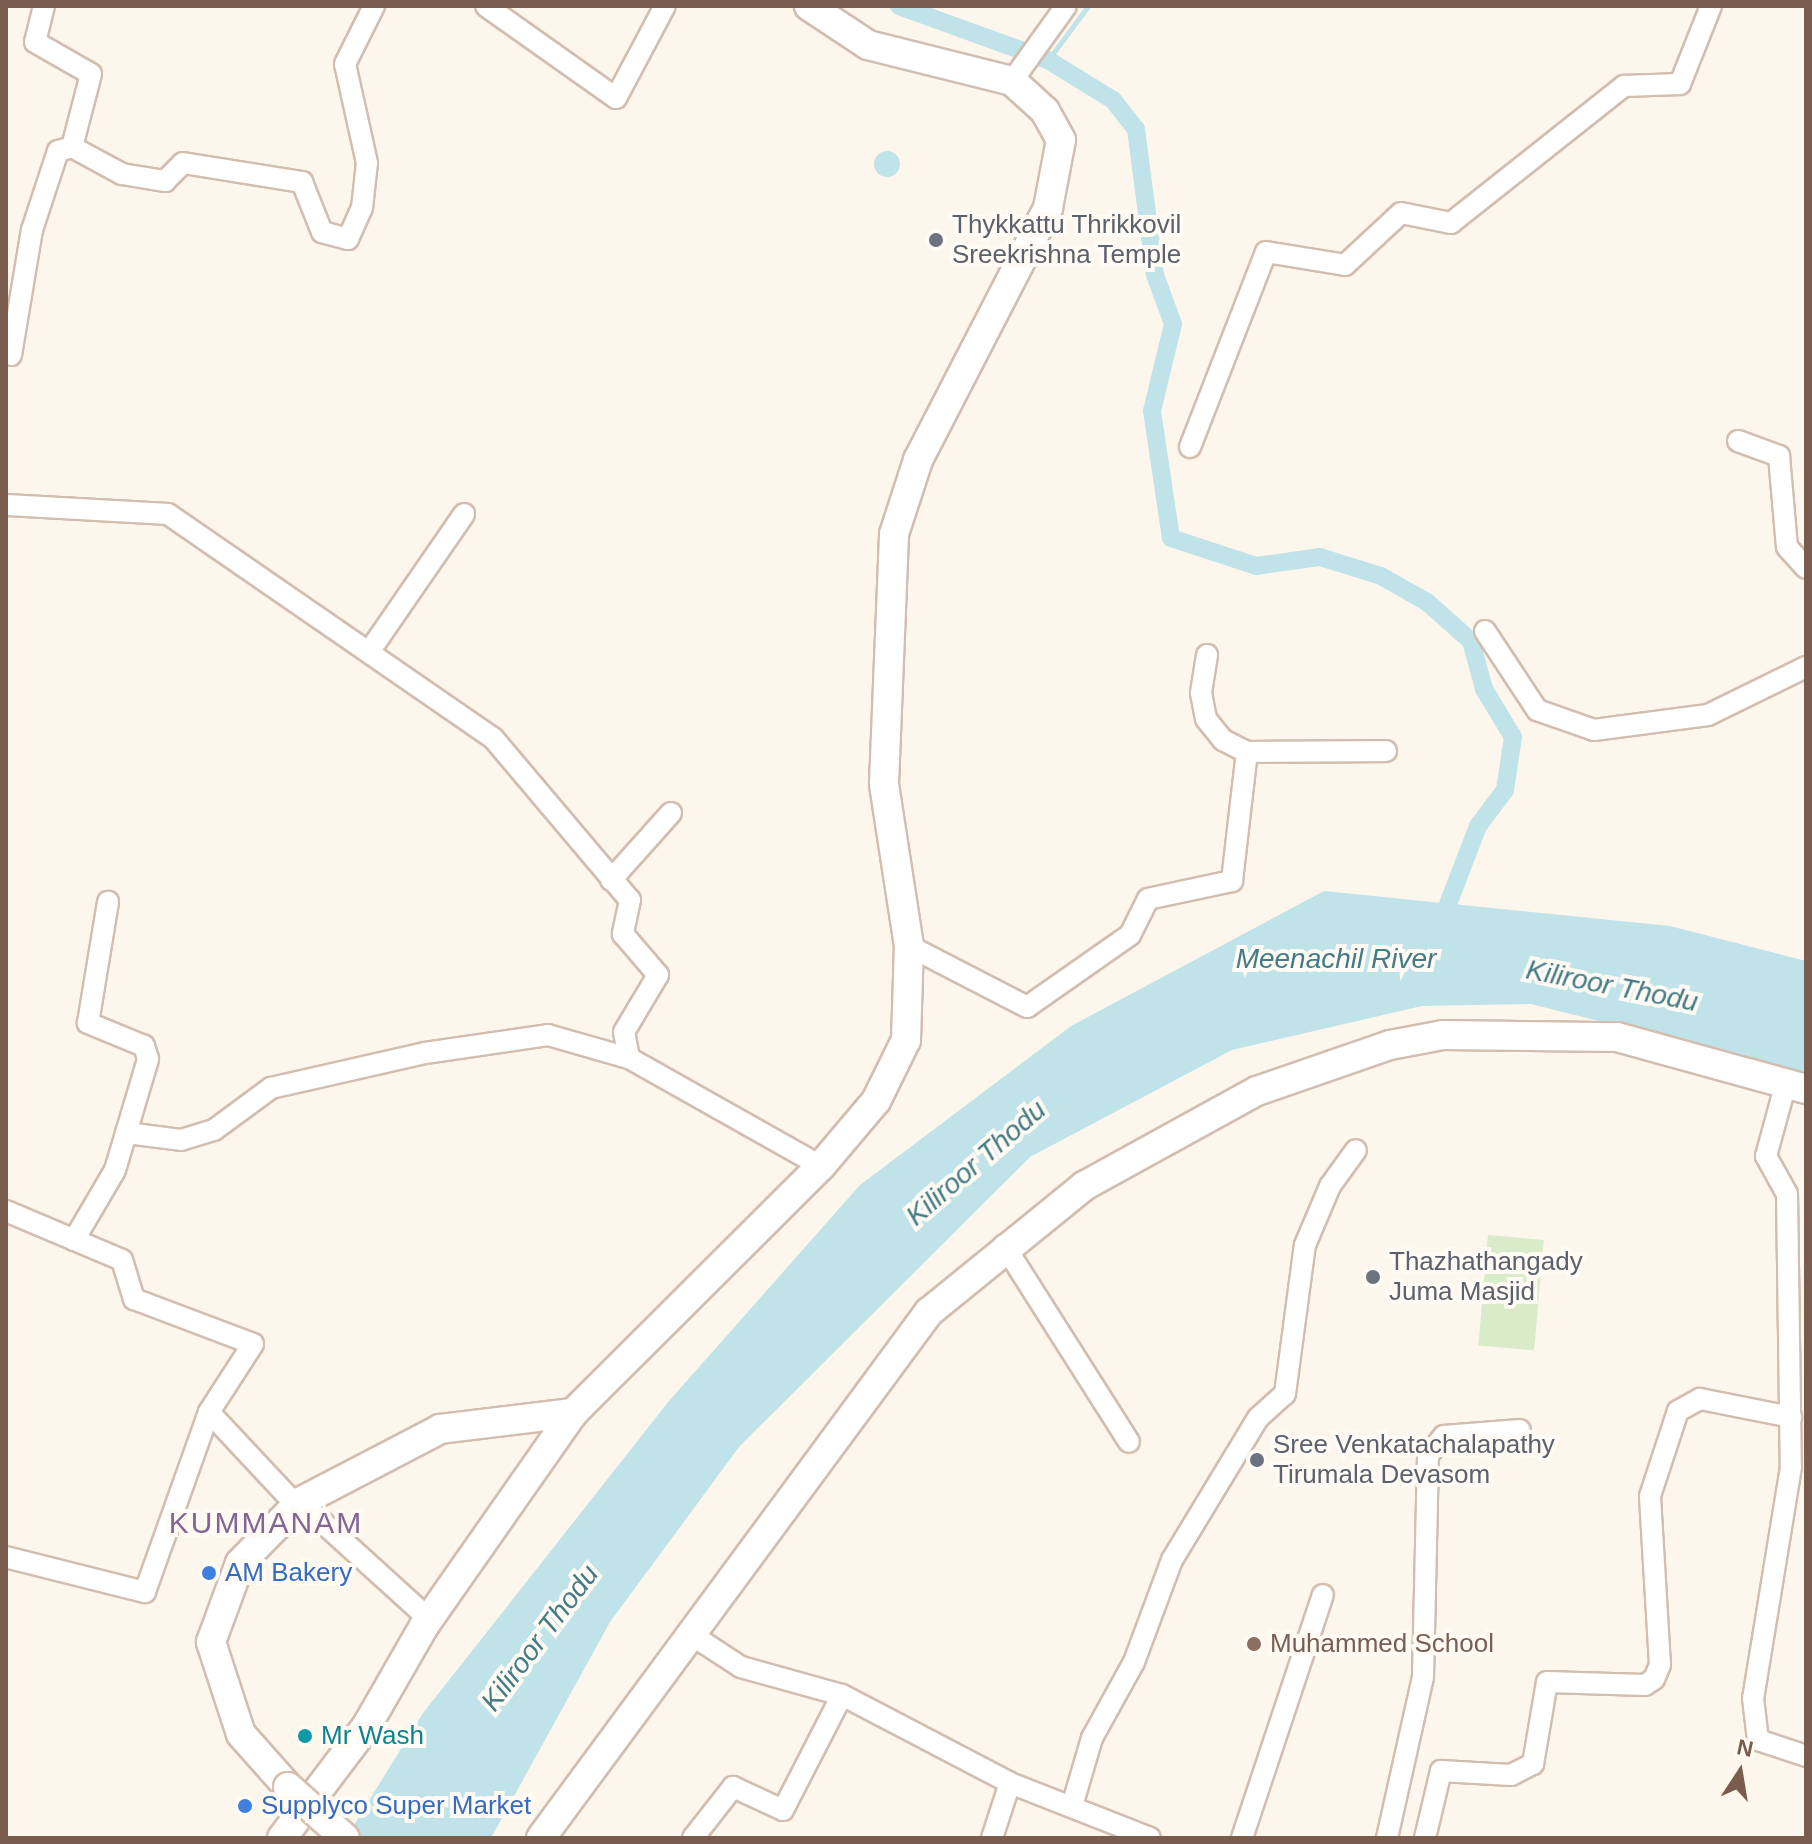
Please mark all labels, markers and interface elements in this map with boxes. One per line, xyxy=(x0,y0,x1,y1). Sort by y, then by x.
place label: Thykkattu Thrikkovil Sreekrishna Temple xyxy=(952,209,1182,270)
marker: Thykkattu Thrikkovil Sreekrishna Temple xyxy=(927,231,945,249)
water label: Meenachil River xyxy=(1236,942,1436,976)
water label: Kiliroor Thodu xyxy=(1523,953,1701,1019)
water label: Kiliroor Thodu xyxy=(899,1093,1053,1233)
place label: Thazhathangady Juma Masjid xyxy=(1389,1246,1583,1308)
marker: Thazhathangady Juma Masjid xyxy=(1364,1268,1382,1286)
place label: Sree Venkatachalapathy Tirumala Devasom xyxy=(1273,1429,1555,1490)
marker: Sree Venkatachalapathy Tirumala Devasom xyxy=(1248,1451,1266,1469)
district label: KUMMANAM xyxy=(169,1505,363,1541)
place label: AM Bakery xyxy=(225,1557,352,1589)
water label: Kiliroor Thodu xyxy=(474,1558,606,1718)
marker: AM Bakery xyxy=(200,1564,218,1582)
place label: Muhammed School xyxy=(1270,1628,1494,1660)
marker: Muhammed School xyxy=(1245,1635,1263,1653)
place label: Mr Wash xyxy=(321,1720,424,1752)
marker: Mr Wash xyxy=(296,1727,314,1745)
north arrow xyxy=(1700,1732,1780,1812)
text: N xyxy=(1735,1734,1755,1762)
place label: Supplyco Super Market xyxy=(261,1790,531,1822)
marker: Supplyco Super Market xyxy=(236,1797,254,1815)

